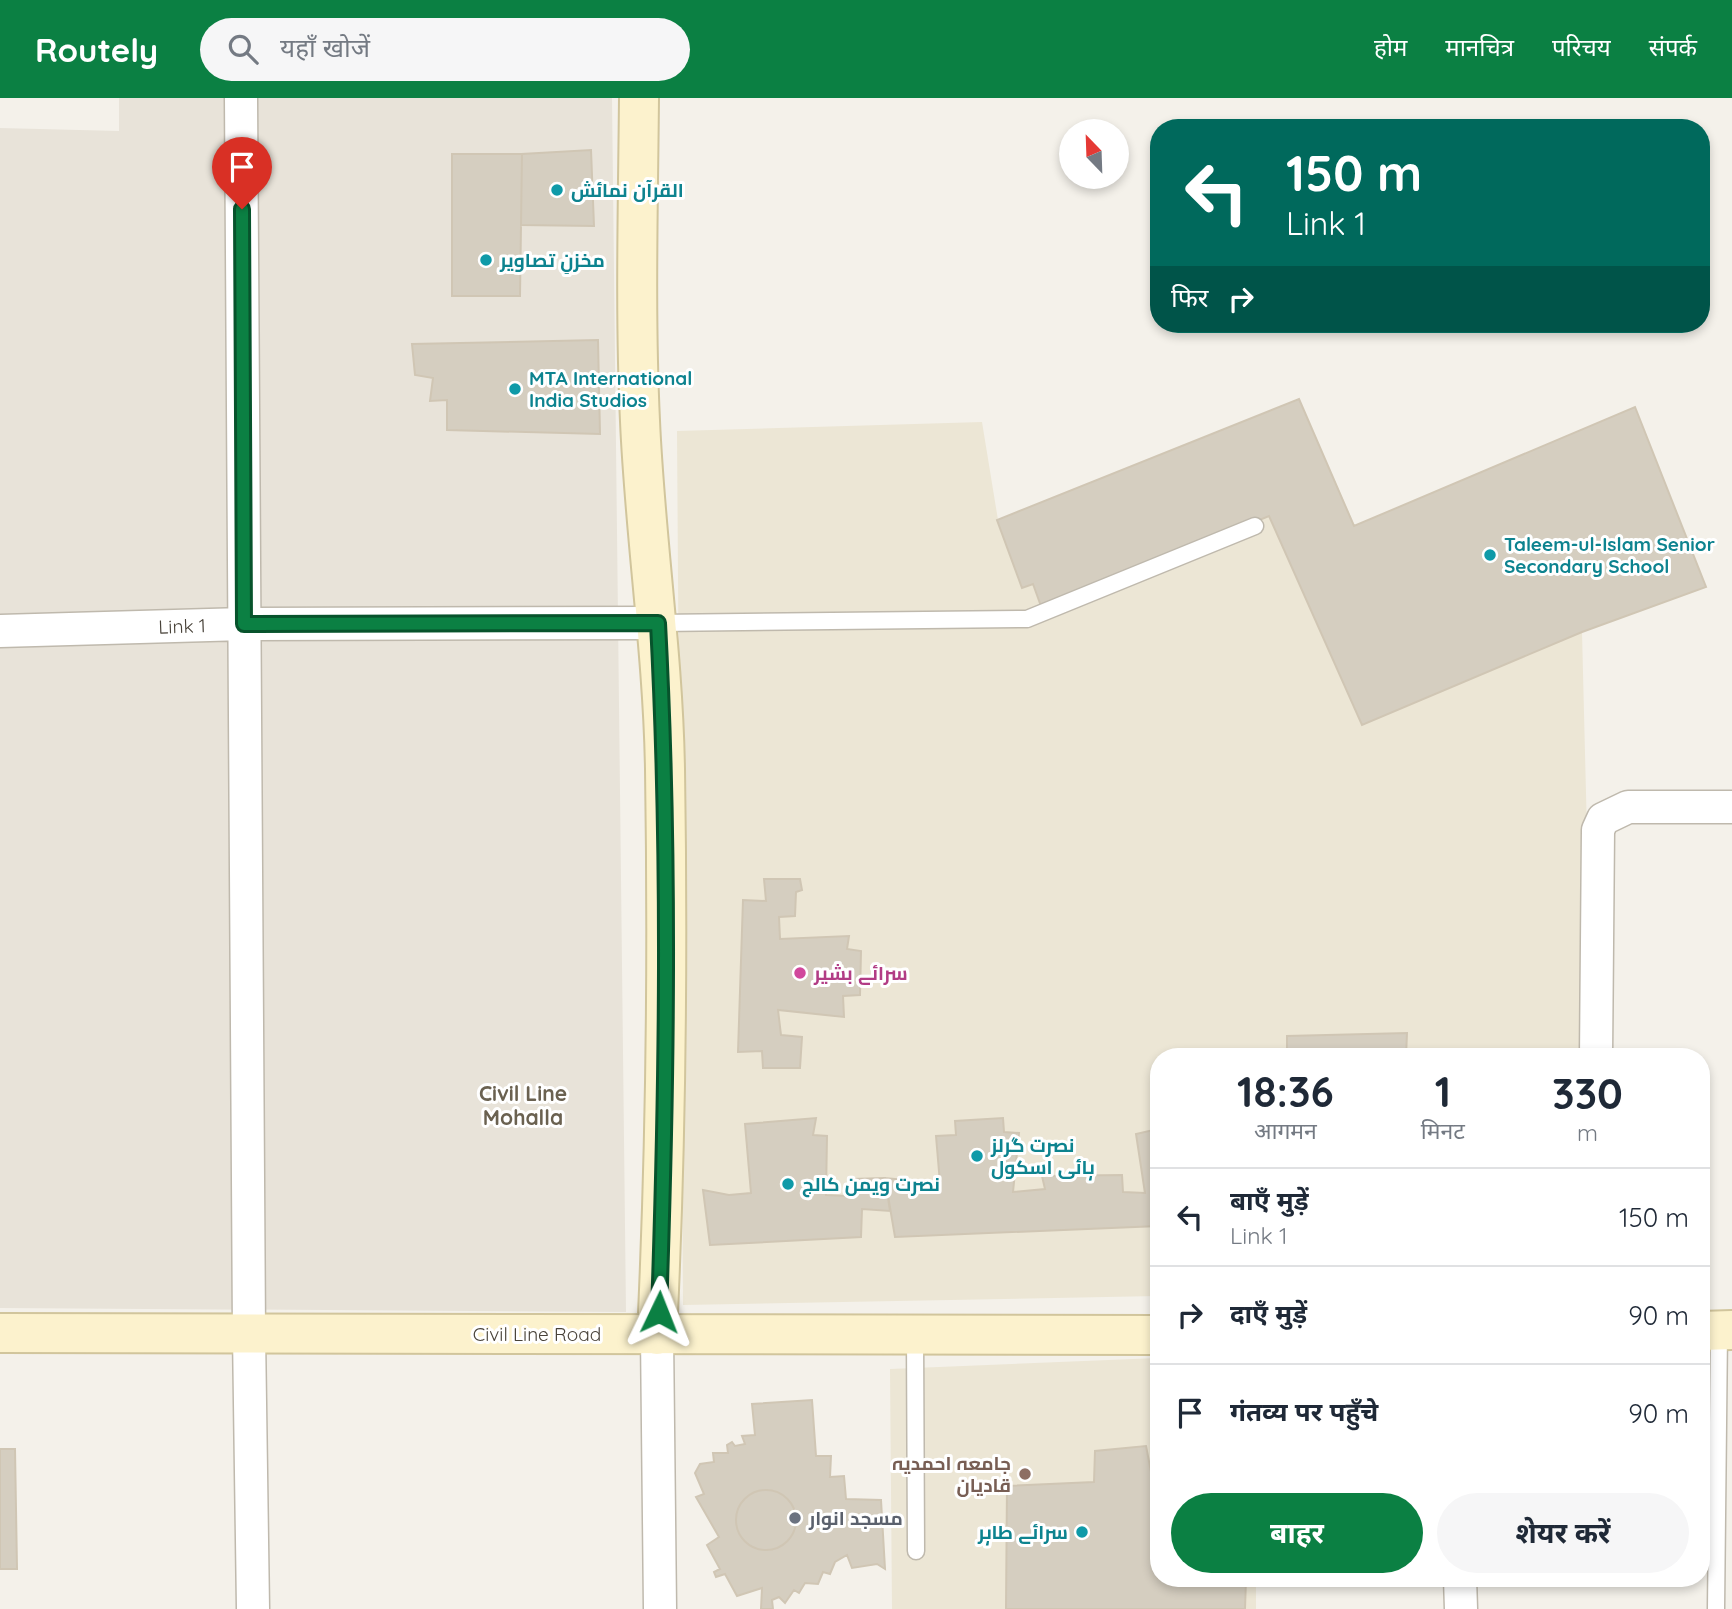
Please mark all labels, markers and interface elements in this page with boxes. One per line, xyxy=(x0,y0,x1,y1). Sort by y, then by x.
search box xyxy=(200,18,690,81)
text: Routely xyxy=(35,29,158,70)
icon: search xyxy=(224,30,262,68)
text: यहाँ खोजें xyxy=(280,31,370,64)
text: होम xyxy=(1374,32,1407,62)
text: मानचित्र xyxy=(1445,32,1514,62)
text: परिचय xyxy=(1552,32,1611,62)
text: संपर्क xyxy=(1649,32,1697,62)
north arrow xyxy=(1059,119,1129,189)
map controls xyxy=(1059,119,1129,189)
pin xyxy=(212,137,272,209)
text: 150 m xyxy=(1286,142,1422,203)
icon: left xyxy=(1171,147,1262,238)
icon: arrive xyxy=(223,148,261,186)
place label: القرآن نمائش xyxy=(571,178,684,202)
marker: القرآن نمائش xyxy=(549,182,565,198)
text: Link 1 xyxy=(1286,203,1366,243)
place label: مخزنِ تصاویر xyxy=(499,248,605,274)
marker: مخزنِ تصاویر xyxy=(478,252,494,268)
icon: right xyxy=(1222,280,1260,318)
text: फिर xyxy=(1171,281,1208,314)
place label: MTA International India Studios xyxy=(529,366,692,412)
marker: MTA International India Studios xyxy=(507,381,523,397)
place label: Taleem-ul-Islam Senior Secondary School xyxy=(1504,532,1715,578)
marker: Taleem-ul-Islam Senior Secondary School xyxy=(1482,547,1498,563)
street label: Link 1 xyxy=(158,613,206,639)
place label: سرائے بشیر xyxy=(813,961,908,985)
marker: سرائے بشیر xyxy=(792,965,808,981)
text: 18:36 xyxy=(1237,1065,1334,1118)
text: 1 xyxy=(1435,1065,1451,1118)
text: 330 xyxy=(1552,1067,1623,1120)
district label: Civil Line Mohalla xyxy=(479,1080,567,1130)
text: आगमन xyxy=(1254,1116,1317,1145)
text: मिनट xyxy=(1421,1116,1465,1145)
text: m xyxy=(1577,1118,1598,1147)
place label: نصرت گرلز ہائی اسکول xyxy=(990,1133,1095,1181)
marker: نصرت گرلز ہائی اسکول xyxy=(969,1148,985,1164)
place label: نصرت ویمن کالج xyxy=(802,1172,940,1198)
marker: نصرت ویمن کالج xyxy=(780,1176,796,1192)
text: बाएँ मुड़ें xyxy=(1230,1184,1309,1217)
icon: left xyxy=(1171,1198,1209,1236)
text: 150 m xyxy=(1619,1201,1689,1234)
text: Link 1 xyxy=(1230,1221,1288,1250)
position arrow xyxy=(622,1275,696,1349)
icon: right xyxy=(1171,1296,1209,1334)
text: दाएँ मुड़ें xyxy=(1230,1297,1307,1330)
text: 90 m xyxy=(1628,1299,1689,1332)
street label: Civil Line Road xyxy=(473,1322,601,1346)
icon: arrive xyxy=(1171,1394,1209,1432)
text: गंतव्य पर पहुँचे xyxy=(1230,1395,1378,1428)
text: 90 m xyxy=(1628,1397,1689,1430)
place label: جامعہ احمدیہ قادیان xyxy=(892,1451,1011,1497)
marker: جامعہ احمدیہ قادیان xyxy=(1017,1466,1033,1482)
button: बाहर xyxy=(1171,1493,1423,1573)
button: शेयर करें xyxy=(1437,1493,1689,1573)
place label: مسجد انوار xyxy=(808,1506,903,1530)
marker: مسجد انوار xyxy=(787,1510,803,1526)
place label: سرائے طاہر xyxy=(977,1520,1068,1546)
marker: سرائے طاہر xyxy=(1074,1524,1090,1540)

